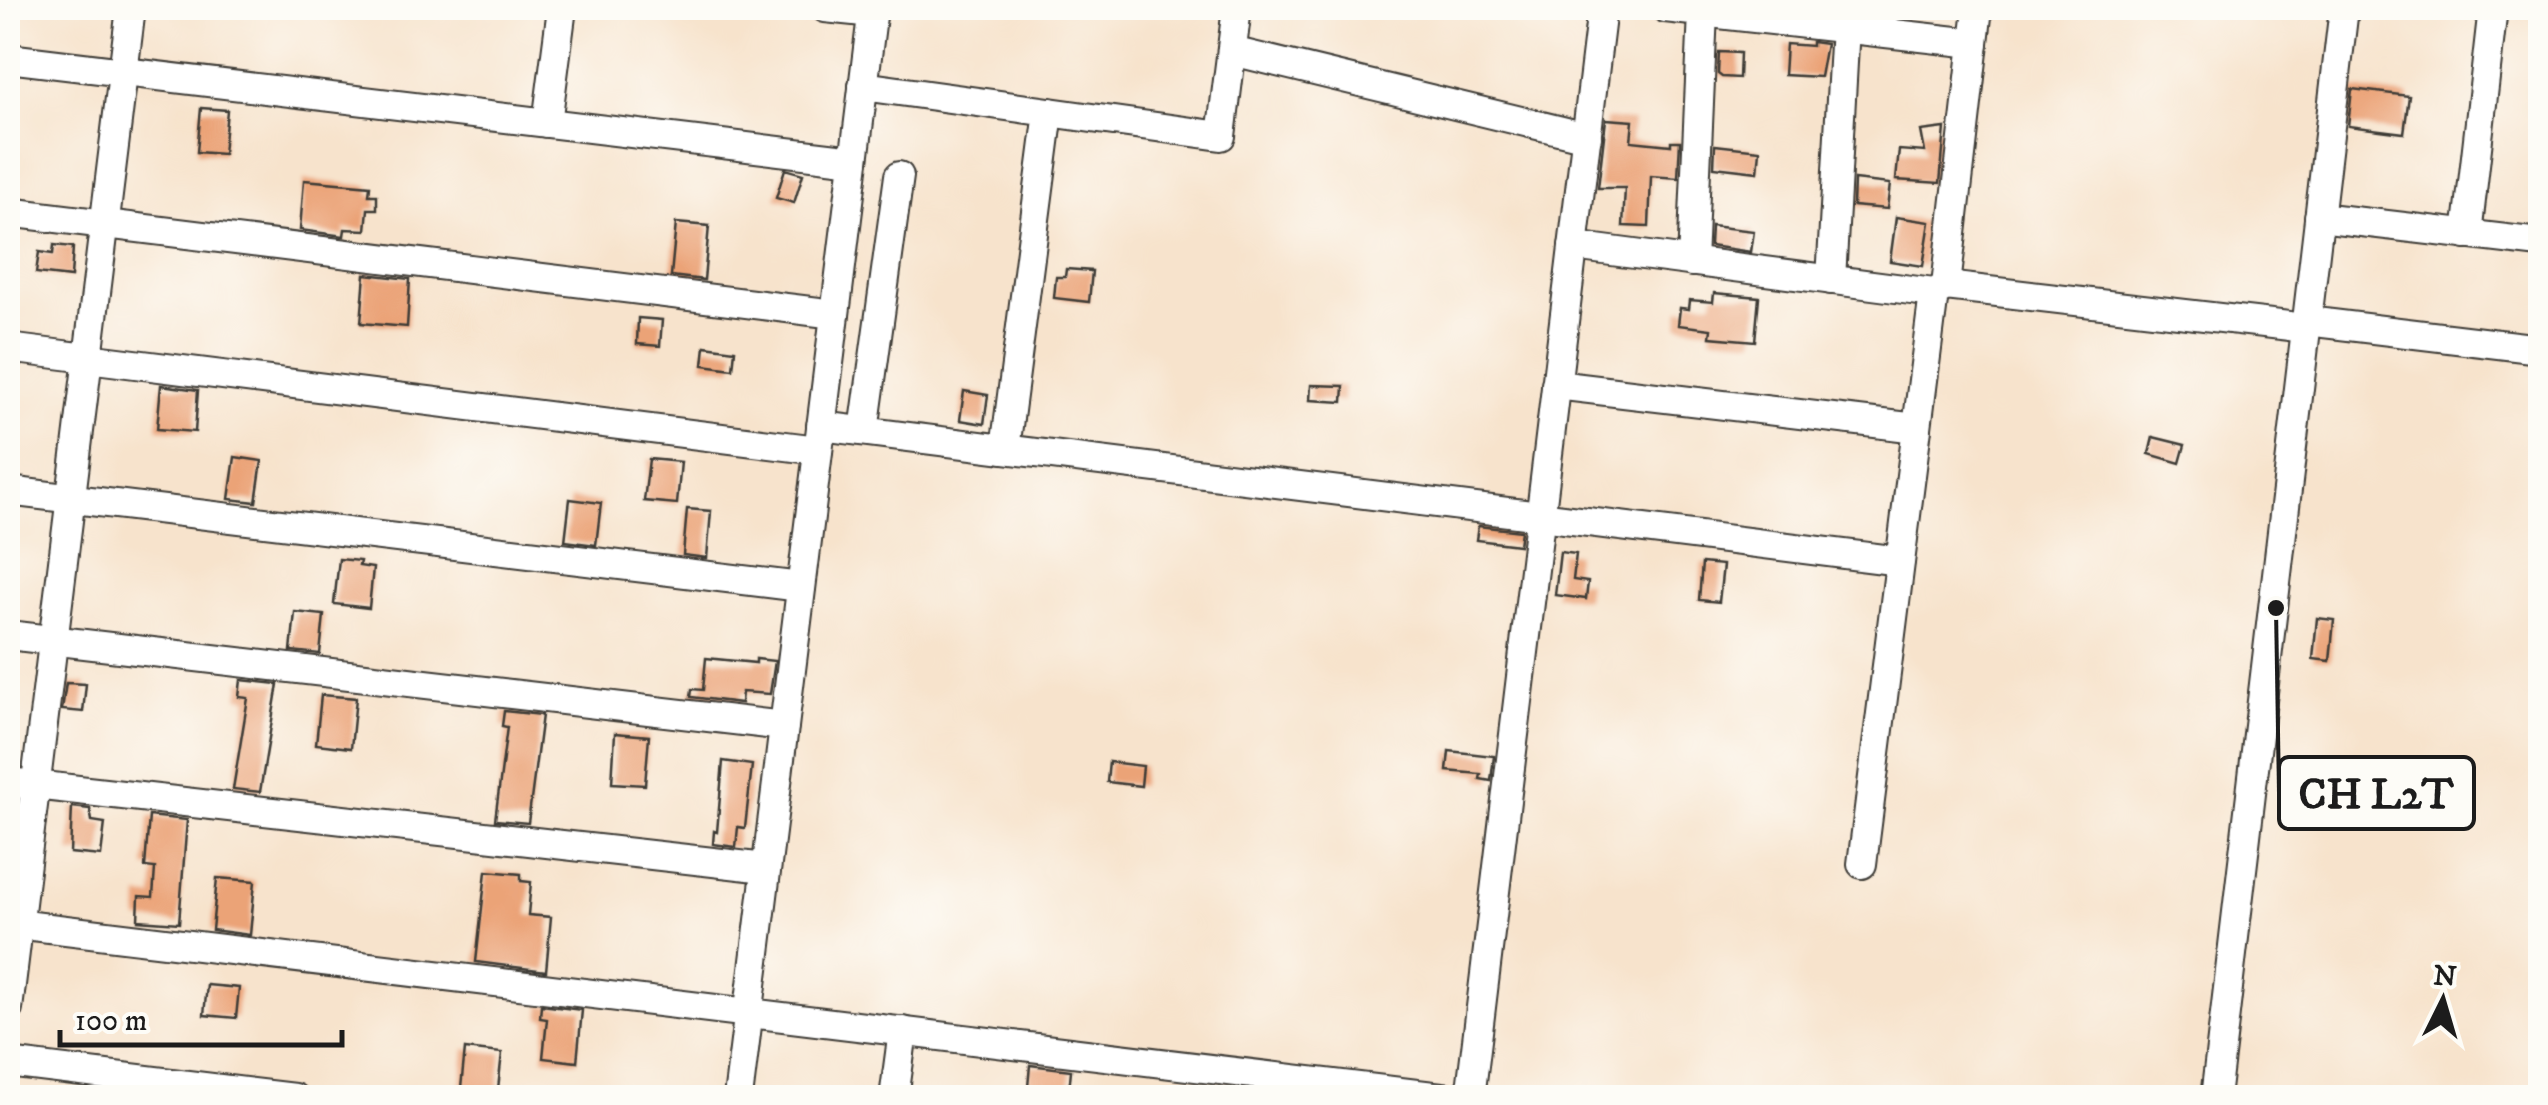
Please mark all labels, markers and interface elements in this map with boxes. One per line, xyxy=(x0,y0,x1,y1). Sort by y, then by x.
callout: CH L2T xyxy=(2279,757,2474,829)
text: CH L2T xyxy=(2299,770,2455,822)
north arrow xyxy=(2393,950,2493,1050)
text: N xyxy=(2432,958,2458,995)
scale bar xyxy=(60,985,342,1047)
text: 100 m xyxy=(75,1003,147,1040)

